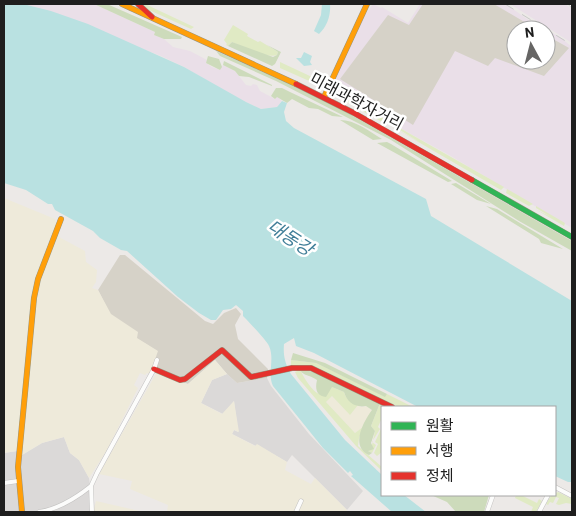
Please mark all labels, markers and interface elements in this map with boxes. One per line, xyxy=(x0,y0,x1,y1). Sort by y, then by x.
north arrow xyxy=(506,20,556,70)
text: N xyxy=(524,23,535,41)
street label: 미래과학자거리 xyxy=(307,68,407,133)
water label: 대동강 xyxy=(264,214,319,261)
legend xyxy=(381,406,556,496)
text: 원활 xyxy=(426,416,454,434)
text: 서행 xyxy=(426,441,454,459)
text: 정체 xyxy=(426,466,454,484)

